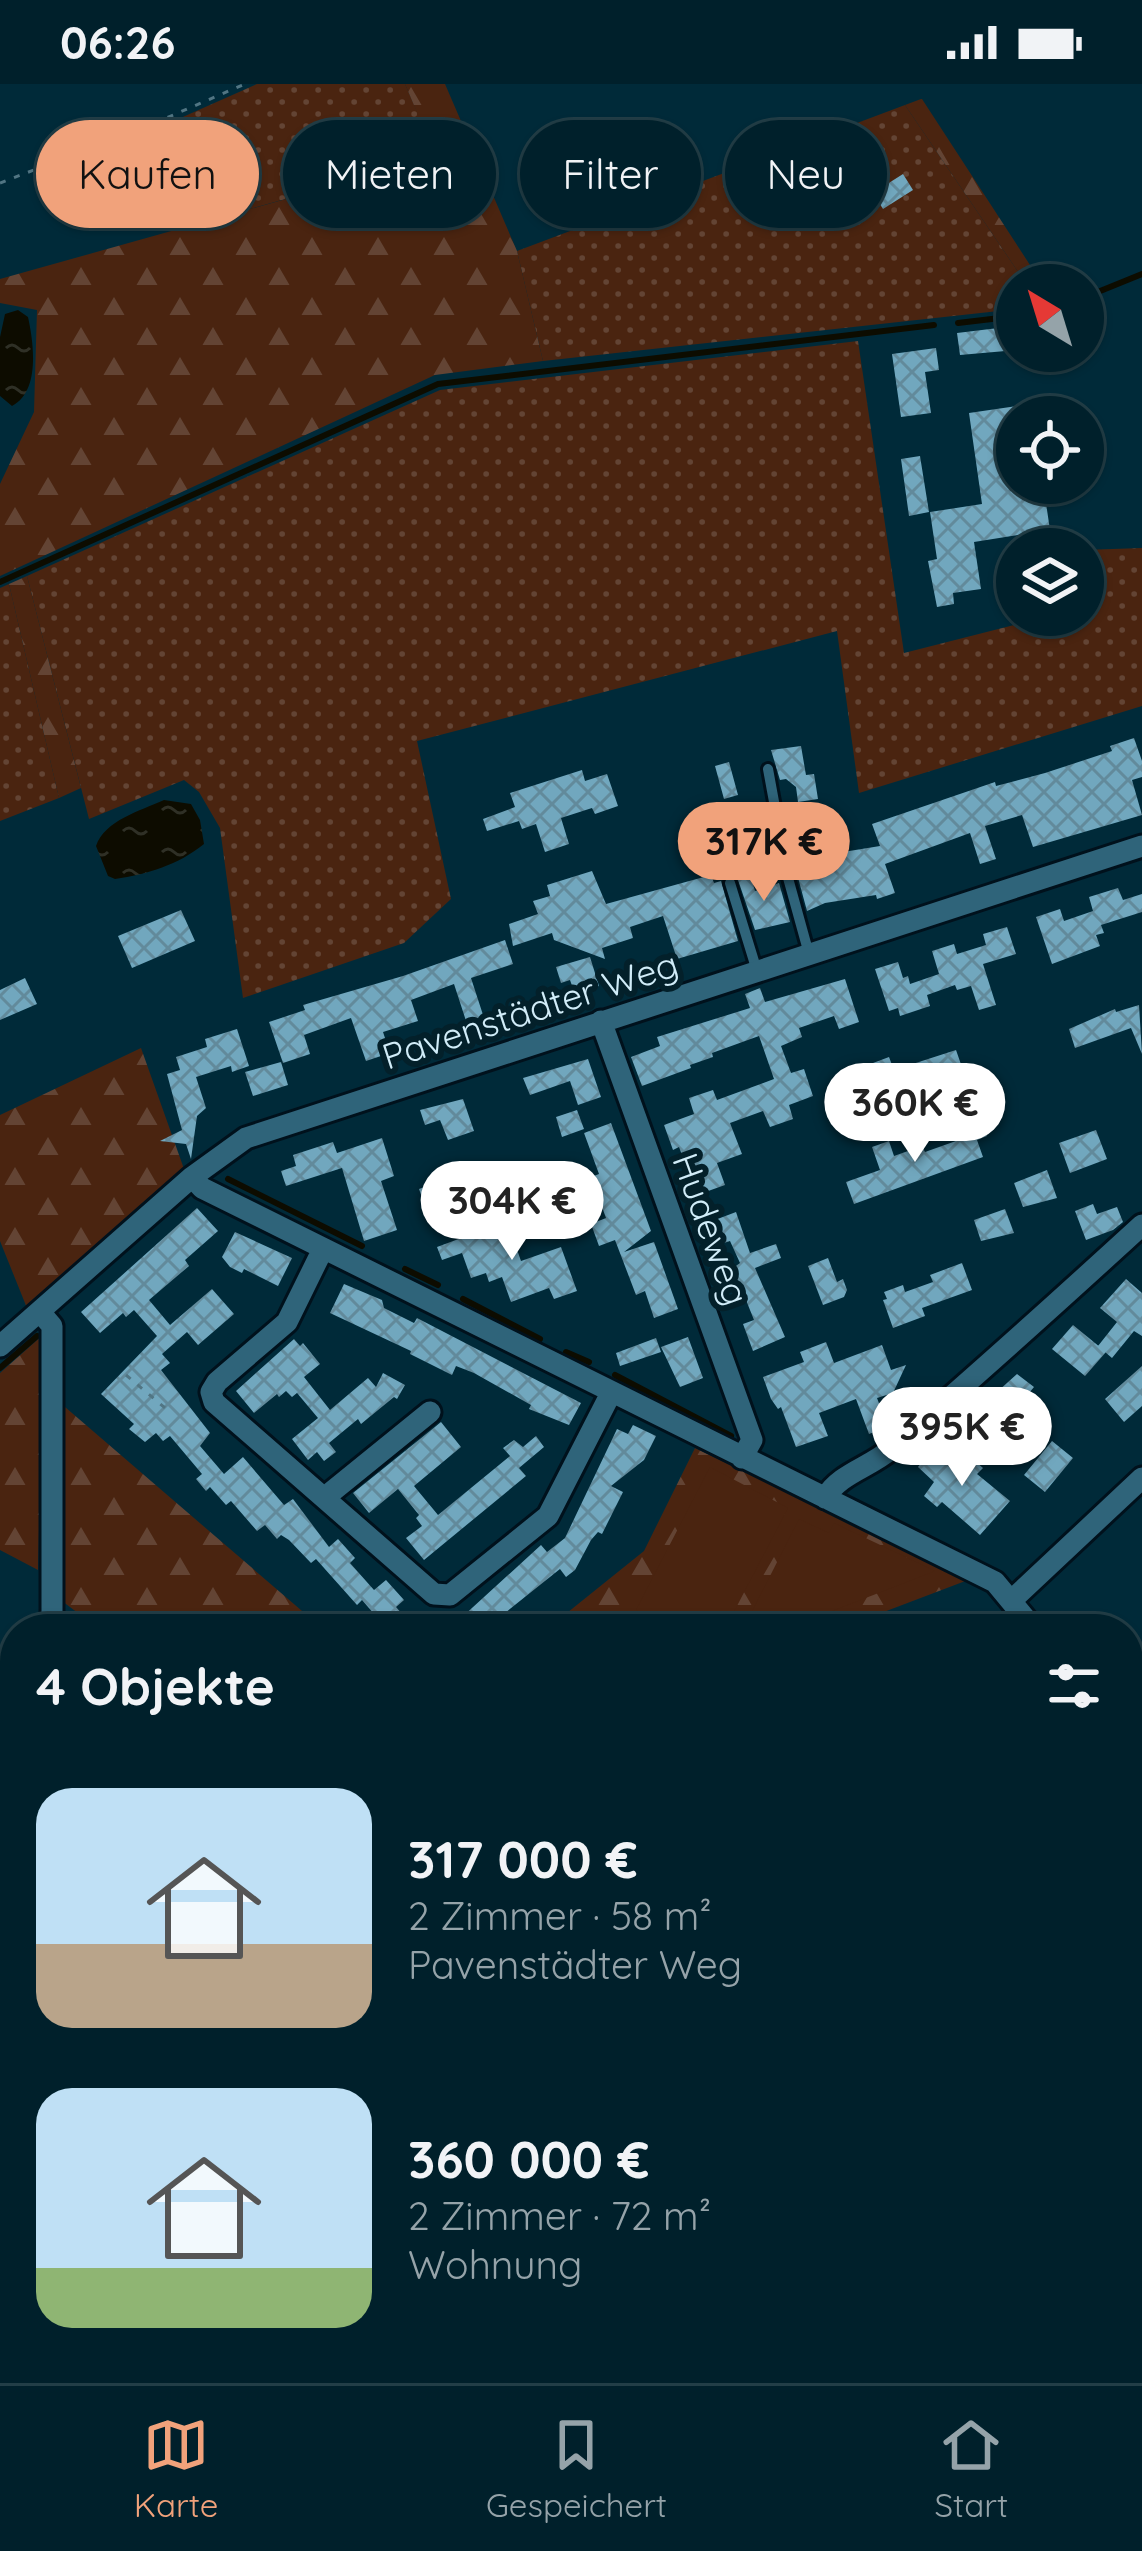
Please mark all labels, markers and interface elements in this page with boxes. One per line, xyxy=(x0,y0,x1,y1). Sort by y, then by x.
text: 06:26 xyxy=(60,14,175,70)
chip: Kaufen xyxy=(36,120,259,228)
chip: Mieten xyxy=(283,120,496,228)
chip: Filter xyxy=(520,120,701,228)
chip: Neu xyxy=(725,120,887,228)
north arrow xyxy=(996,264,1104,372)
map controls xyxy=(996,264,1104,636)
button: locate xyxy=(996,396,1104,504)
button: layers xyxy=(996,528,1104,636)
pin: 317K € xyxy=(666,802,862,904)
text: 317K € xyxy=(705,816,823,865)
street label: Pavenstädter Weg xyxy=(376,940,683,1079)
pin: 360K € xyxy=(817,1063,1013,1165)
text: 360K € xyxy=(851,1077,979,1126)
street label: Hudeweg xyxy=(663,1147,760,1311)
pin: 304K € xyxy=(414,1161,610,1263)
text: 304K € xyxy=(448,1175,576,1224)
pin: 395K € xyxy=(864,1387,1060,1489)
text: 395K € xyxy=(899,1401,1025,1450)
icon: filters xyxy=(1041,1653,1107,1719)
text: 4 Objekte xyxy=(36,1654,275,1718)
text: 317 000 € xyxy=(408,1827,638,1891)
icon: home xyxy=(132,1836,276,1980)
text: 2 Zimmer · 58 m² xyxy=(408,1891,712,1940)
text: Pavenstädter Weg xyxy=(408,1940,742,1989)
text: 360 000 € xyxy=(408,2127,649,2191)
icon: home xyxy=(132,2136,276,2280)
text: 2 Zimmer · 72 m² xyxy=(408,2191,711,2240)
text: Wohnung xyxy=(408,2240,582,2289)
tab: Karte xyxy=(134,2412,218,2525)
tab: Gespeichert xyxy=(486,2412,667,2525)
tab: Start xyxy=(935,2412,1008,2525)

